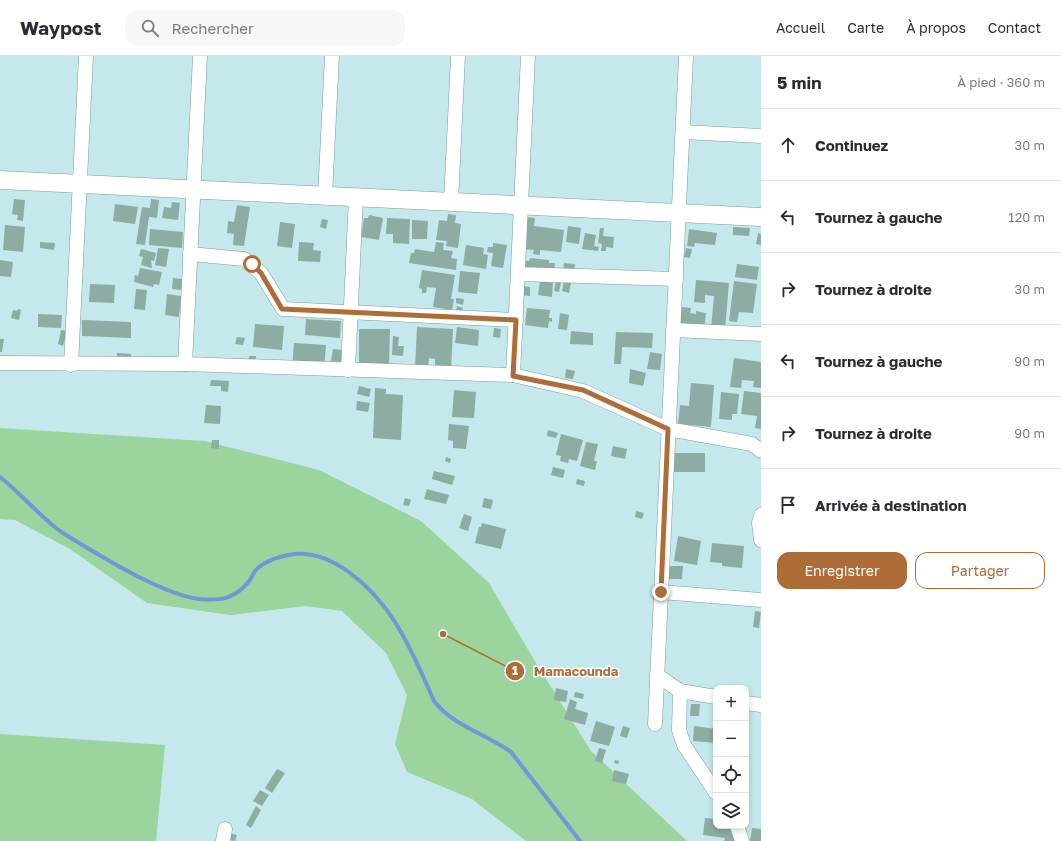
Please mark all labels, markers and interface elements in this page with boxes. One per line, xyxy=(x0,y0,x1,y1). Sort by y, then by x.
search box xyxy=(125,10,405,46)
text: Waypost xyxy=(20,16,101,39)
icon: search xyxy=(139,17,161,39)
text: Rechercher xyxy=(171,19,254,37)
text: Accueil xyxy=(776,19,825,36)
text: Carte xyxy=(847,19,884,36)
text: À propos xyxy=(906,19,966,36)
text: Contact xyxy=(988,19,1041,36)
text: 5 min xyxy=(777,72,821,93)
text: À pied · 360 m xyxy=(957,74,1045,90)
icon: ahead xyxy=(777,134,799,156)
text: Continuez xyxy=(815,136,888,154)
text: 30 m xyxy=(1015,137,1045,153)
icon: left xyxy=(777,206,799,228)
text: Tournez à gauche xyxy=(815,208,942,226)
text: 120 m xyxy=(1008,209,1045,225)
route start xyxy=(243,255,261,273)
icon: right xyxy=(777,278,799,300)
text: Tournez à droite xyxy=(815,280,932,298)
text: 30 m xyxy=(1015,281,1045,297)
icon: left xyxy=(777,350,799,372)
text: Tournez à gauche xyxy=(815,352,942,370)
text: 90 m xyxy=(1014,353,1045,369)
icon: right xyxy=(777,422,799,444)
text: Tournez à droite xyxy=(815,424,932,442)
text: 90 m xyxy=(1014,425,1045,441)
icon: arrive xyxy=(777,494,799,516)
text: Arrivée à destination xyxy=(815,496,967,514)
button: Enregistrer xyxy=(777,552,907,589)
button: Partager xyxy=(915,552,1045,589)
route end xyxy=(652,583,670,601)
callout: Mamacounda xyxy=(505,659,626,684)
text: 1 xyxy=(512,663,518,678)
text: Mamacounda xyxy=(534,663,619,679)
map controls xyxy=(713,685,749,829)
button: + xyxy=(713,685,749,721)
button: − xyxy=(713,721,749,757)
button: locate xyxy=(713,757,749,793)
button: layers xyxy=(713,793,749,829)

